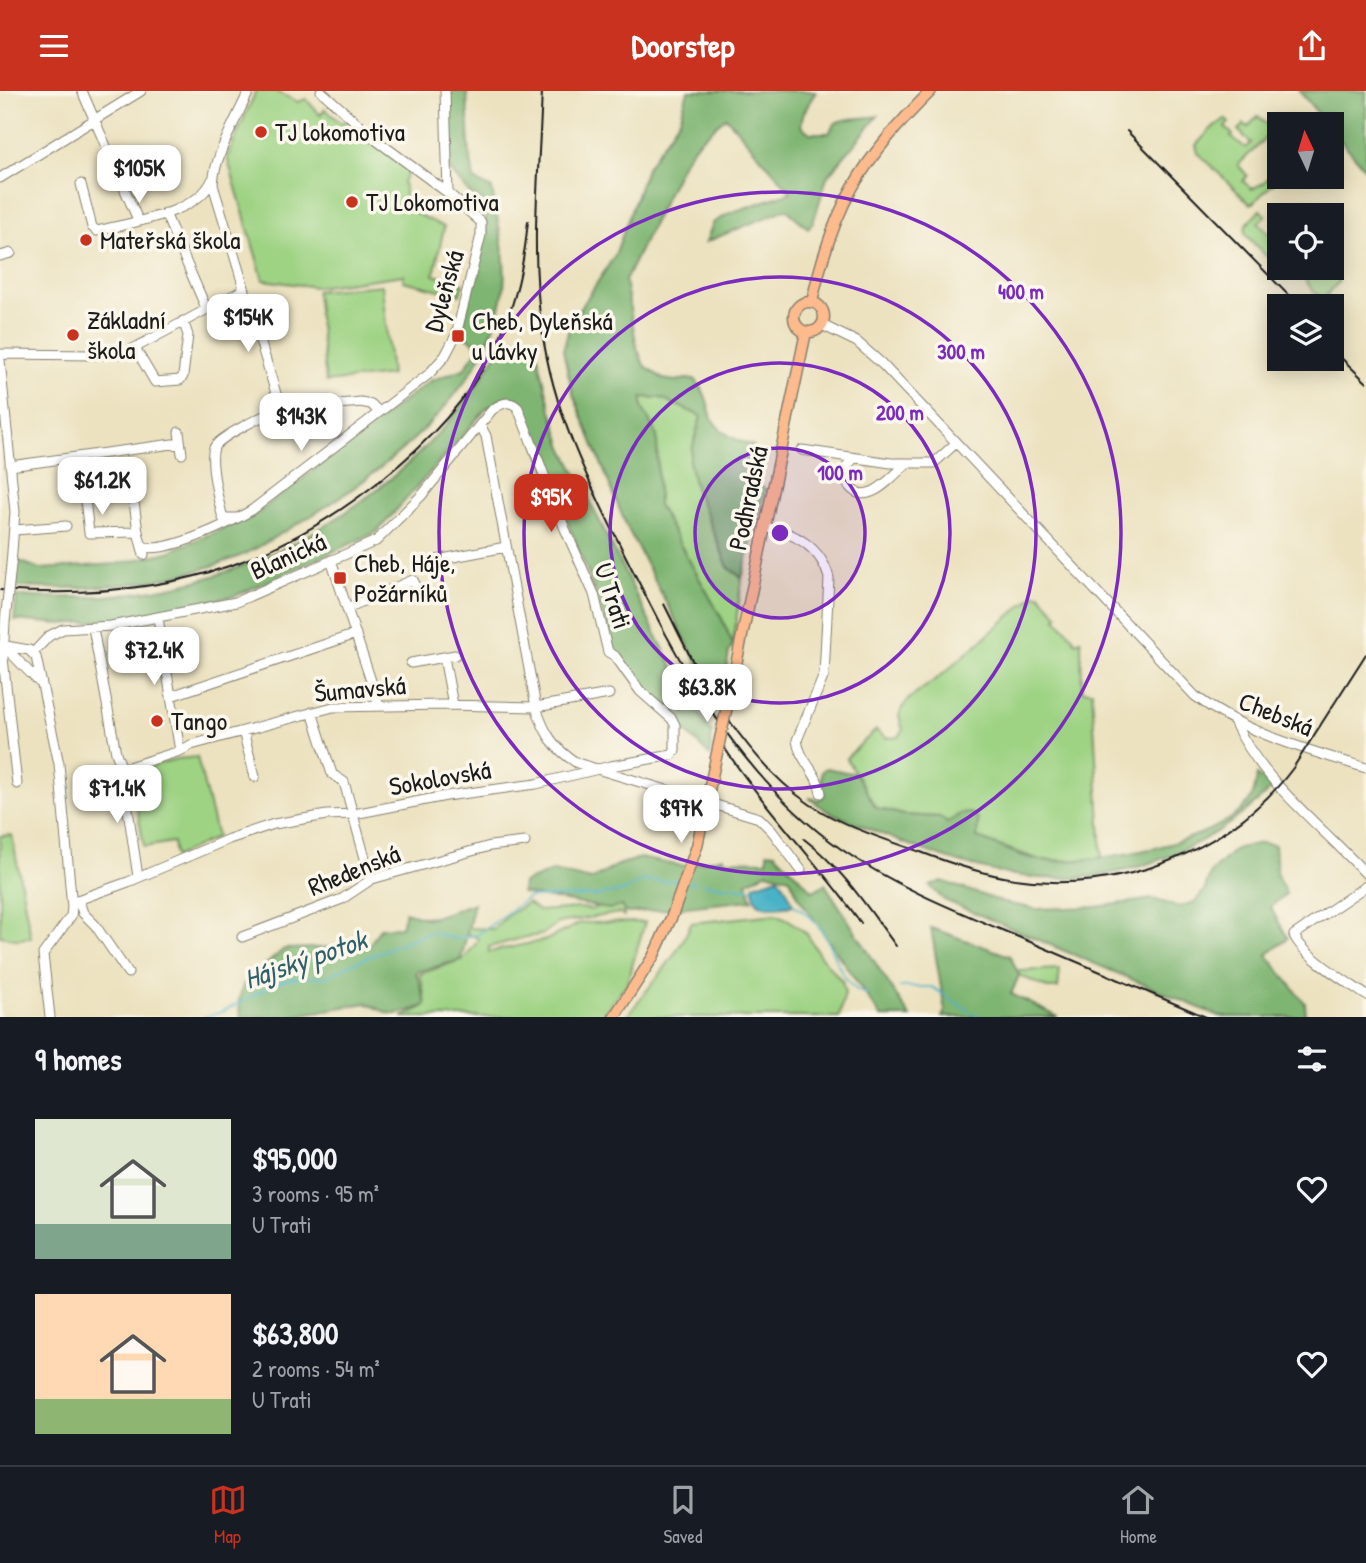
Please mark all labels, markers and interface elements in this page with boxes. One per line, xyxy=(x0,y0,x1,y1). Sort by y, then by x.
text: Doorstep xyxy=(631,24,735,67)
icon: menu xyxy=(35,27,73,65)
icon: share xyxy=(1293,27,1331,65)
north arrow xyxy=(1267,112,1344,189)
map controls xyxy=(1267,112,1344,371)
place label: TJ lokomotiva xyxy=(275,114,405,149)
marker: TJ lokomotiva xyxy=(253,124,269,140)
pin: $105K xyxy=(90,145,188,205)
text: $105K xyxy=(113,152,165,183)
place label: TJ Lokomotiva xyxy=(366,184,499,219)
marker: TJ Lokomotiva xyxy=(344,194,360,210)
button: locate xyxy=(1267,203,1344,280)
place label: Mateřská škola xyxy=(100,222,240,257)
marker: Mateřská škola xyxy=(78,232,94,248)
street label: Dyleňská xyxy=(415,246,472,336)
text: 400 m xyxy=(998,277,1044,306)
button: layers xyxy=(1267,294,1344,371)
pin: $154K xyxy=(199,295,297,354)
text: $154K xyxy=(223,301,273,332)
place label: Základní škola xyxy=(87,302,166,367)
place label: Cheb, Dyleňská u lávky xyxy=(472,303,613,368)
marker: Základní škola xyxy=(65,327,81,343)
marker: Cheb, Dyleňská u lávky xyxy=(450,328,466,344)
text: 300 m xyxy=(937,337,985,366)
pin: $143K xyxy=(252,393,350,453)
text: 200 m xyxy=(876,398,924,427)
text: $143K xyxy=(276,400,326,431)
street label: Podhradská xyxy=(719,443,776,553)
pin: $61.2K xyxy=(45,457,159,517)
text: 100 m xyxy=(817,458,863,487)
text: $61.2K xyxy=(74,464,130,495)
pin: $95K xyxy=(510,475,592,534)
text: $95K xyxy=(530,481,572,512)
centre of rings xyxy=(768,521,792,545)
street label: Blanická xyxy=(245,524,331,588)
place label: Cheb, Háje, Požárníků xyxy=(354,545,456,610)
street label: U Trati xyxy=(586,558,641,633)
marker: Cheb, Háje, Požárníků xyxy=(332,570,348,586)
pin: $72.4K xyxy=(97,627,211,687)
text: $72.4K xyxy=(124,634,184,665)
pin: $63.8K xyxy=(650,665,764,724)
street label: Šumavská xyxy=(313,667,407,710)
text: $63.8K xyxy=(678,671,736,702)
street label: Chebská xyxy=(1234,683,1319,744)
place label: Tango xyxy=(171,703,227,738)
marker: Tango xyxy=(149,713,165,729)
street label: Sokolovská xyxy=(386,751,493,804)
pin: $71.4K xyxy=(60,765,174,825)
text: $71.4K xyxy=(89,772,145,803)
pin: $97K xyxy=(640,785,722,845)
text: $97K xyxy=(659,792,703,823)
street label: Rhedenská xyxy=(303,835,405,904)
water label: Hájský potok xyxy=(239,920,374,998)
text: 9 homes xyxy=(35,1039,122,1079)
icon: filters xyxy=(1293,1040,1331,1078)
text: $95,000 xyxy=(252,1138,337,1178)
icon: home xyxy=(91,1147,175,1231)
icon: heart xyxy=(1293,1170,1331,1208)
text: 3 rooms · 95 m² xyxy=(252,1178,379,1209)
text: U Trati xyxy=(252,1209,312,1240)
text: $63,800 xyxy=(252,1313,339,1353)
icon: home xyxy=(91,1322,175,1406)
icon: heart xyxy=(1293,1345,1331,1383)
text: 2 rooms · 54 m² xyxy=(252,1353,380,1384)
text: U Trati xyxy=(252,1384,312,1415)
tab: Map xyxy=(209,1481,247,1549)
tab: Saved xyxy=(664,1481,702,1549)
tab: Home xyxy=(1119,1481,1157,1549)

